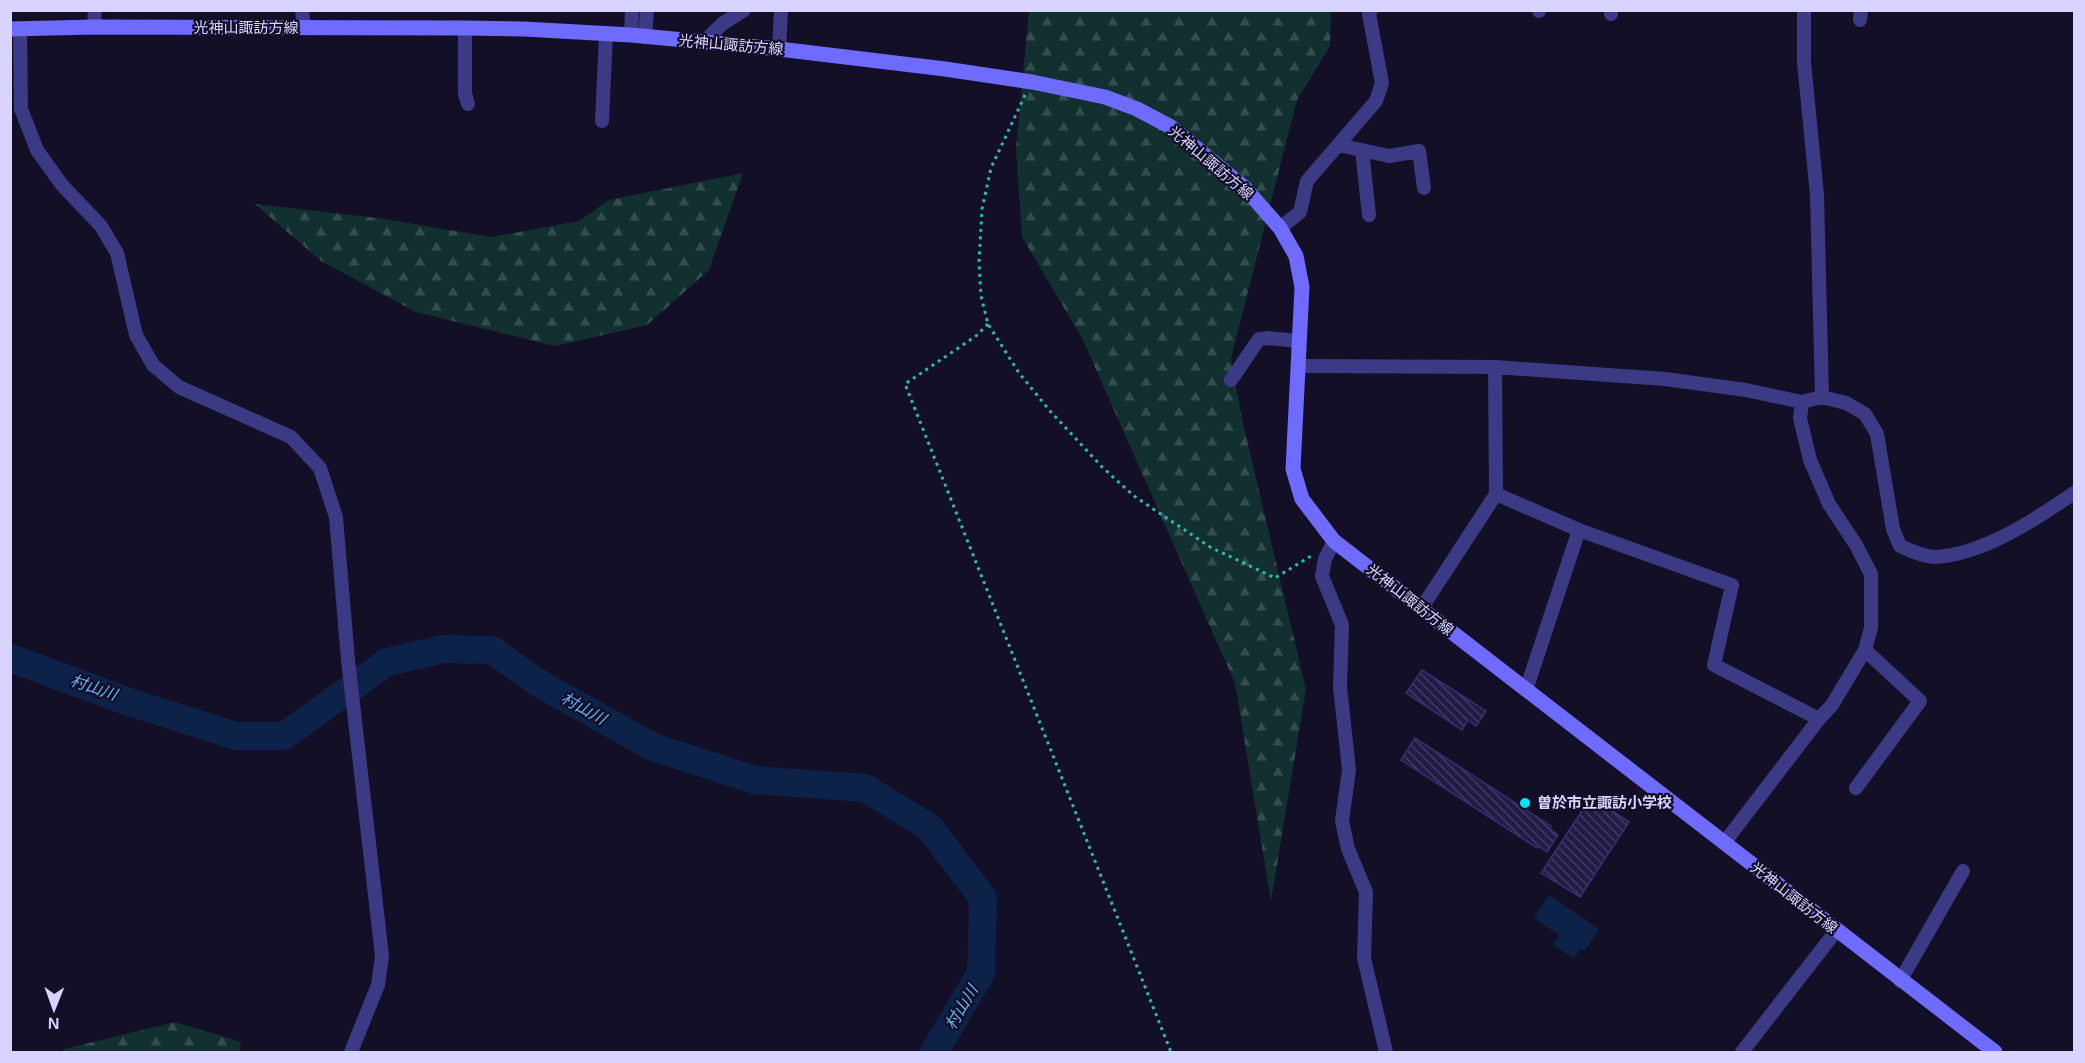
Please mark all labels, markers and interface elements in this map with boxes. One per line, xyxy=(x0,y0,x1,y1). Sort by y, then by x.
street label: 光神山諏訪方線 xyxy=(193,19,299,36)
street label: 光神山諏訪方線 xyxy=(678,31,784,58)
street label: 光神山諏訪方線 xyxy=(1166,122,1257,203)
street label: 光神山諏訪方線 xyxy=(1364,561,1457,639)
water label: 村山川 xyxy=(68,672,121,704)
water label: 村山川 xyxy=(559,689,611,728)
place label: 曽於市立諏訪小学校 xyxy=(1537,794,1672,811)
marker: 曽於市立諏訪小学校 xyxy=(1518,796,1532,810)
street label: 光神山諏訪方線 xyxy=(1748,859,1841,937)
north arrow xyxy=(24,979,84,1039)
water label: 村山川 xyxy=(942,981,982,1032)
text: N xyxy=(48,1015,60,1032)

